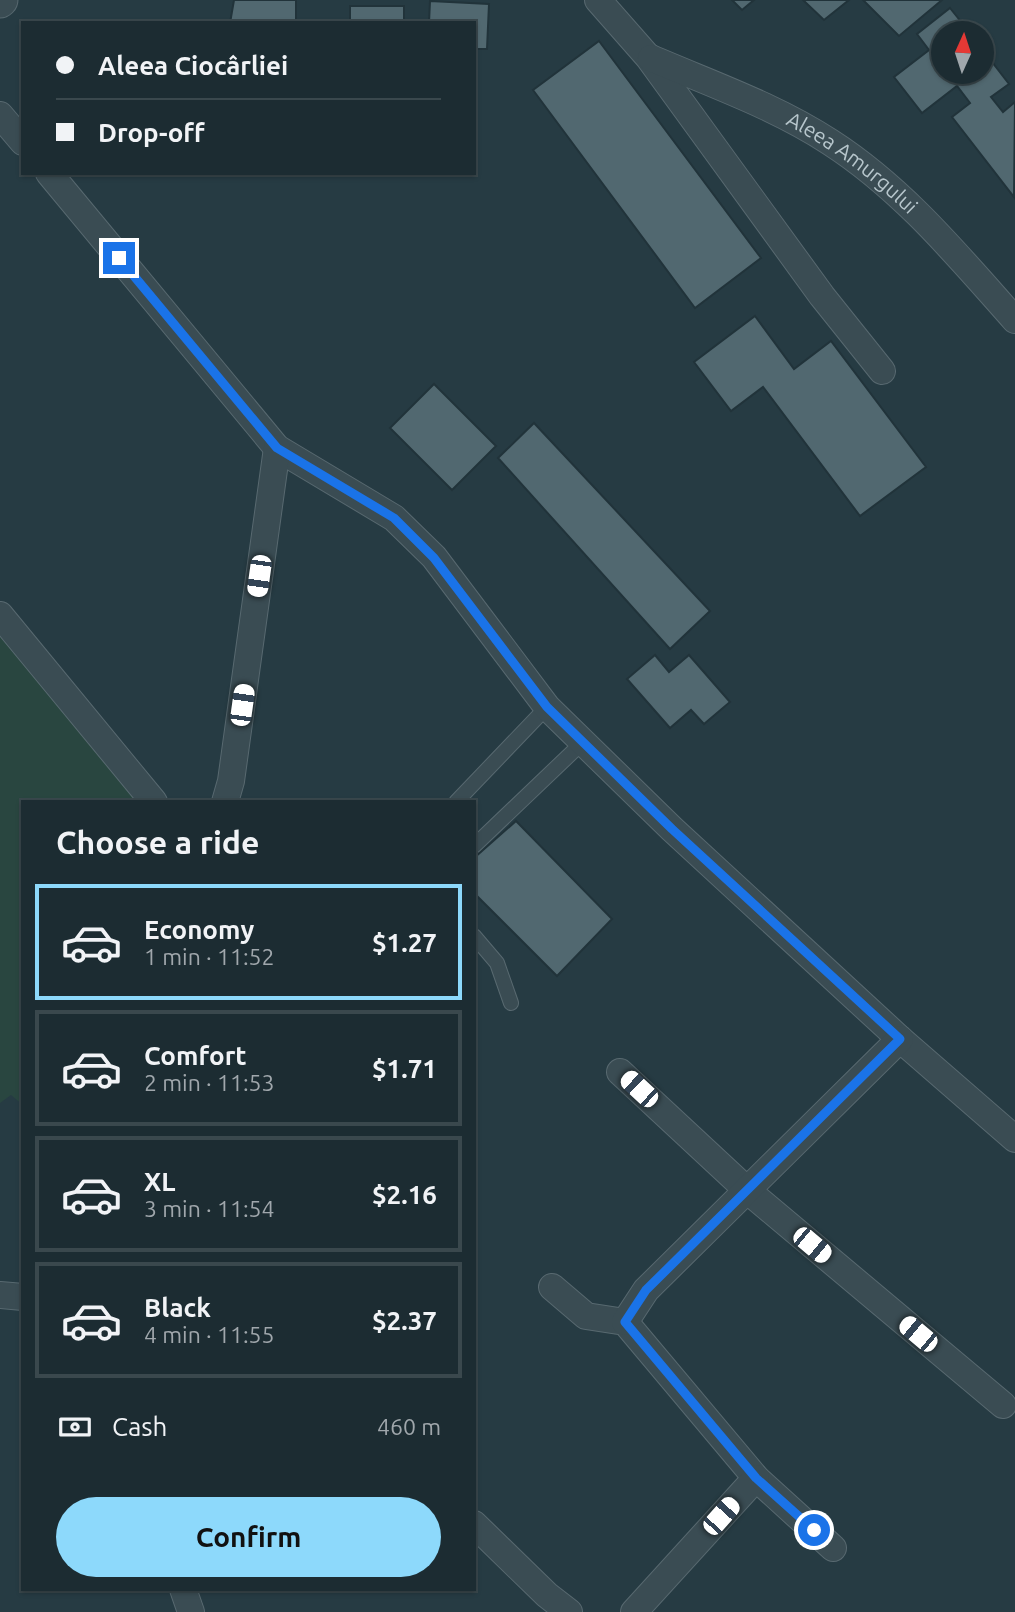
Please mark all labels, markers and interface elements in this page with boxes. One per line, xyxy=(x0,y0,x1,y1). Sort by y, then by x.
north arrow xyxy=(931,21,994,84)
map controls xyxy=(931,21,994,84)
text: Aleea Ciocârliei xyxy=(98,51,288,80)
street label: Aleea Amurgului xyxy=(783,106,923,218)
text: Drop-off xyxy=(98,118,205,147)
route end xyxy=(103,242,135,274)
car xyxy=(246,554,273,598)
car xyxy=(229,683,256,727)
text: Choose a ride xyxy=(56,824,259,860)
icon: car xyxy=(60,911,123,974)
text: Economy xyxy=(144,915,254,944)
text: $1.27 xyxy=(372,928,437,957)
text: 1 min · 11:52 xyxy=(144,944,275,969)
icon: car xyxy=(60,1037,123,1100)
text: Comfort xyxy=(144,1041,247,1070)
text: $1.71 xyxy=(372,1054,437,1083)
car xyxy=(617,1067,662,1111)
text: 2 min · 11:53 xyxy=(144,1070,275,1095)
icon: car xyxy=(60,1163,123,1226)
text: XL xyxy=(144,1167,175,1196)
text: $2.16 xyxy=(372,1180,437,1209)
text: 3 min · 11:54 xyxy=(144,1196,275,1221)
car xyxy=(790,1223,835,1267)
icon: car xyxy=(60,1289,123,1352)
text: Black xyxy=(144,1293,211,1322)
text: $2.37 xyxy=(372,1306,437,1335)
car xyxy=(896,1312,941,1356)
text: 4 min · 11:55 xyxy=(144,1322,275,1347)
icon: cash xyxy=(56,1408,94,1446)
text: Cash xyxy=(112,1412,167,1441)
text: 460 m xyxy=(377,1414,441,1439)
car xyxy=(700,1493,743,1539)
button: Confirm xyxy=(56,1497,441,1577)
route start xyxy=(798,1514,830,1546)

